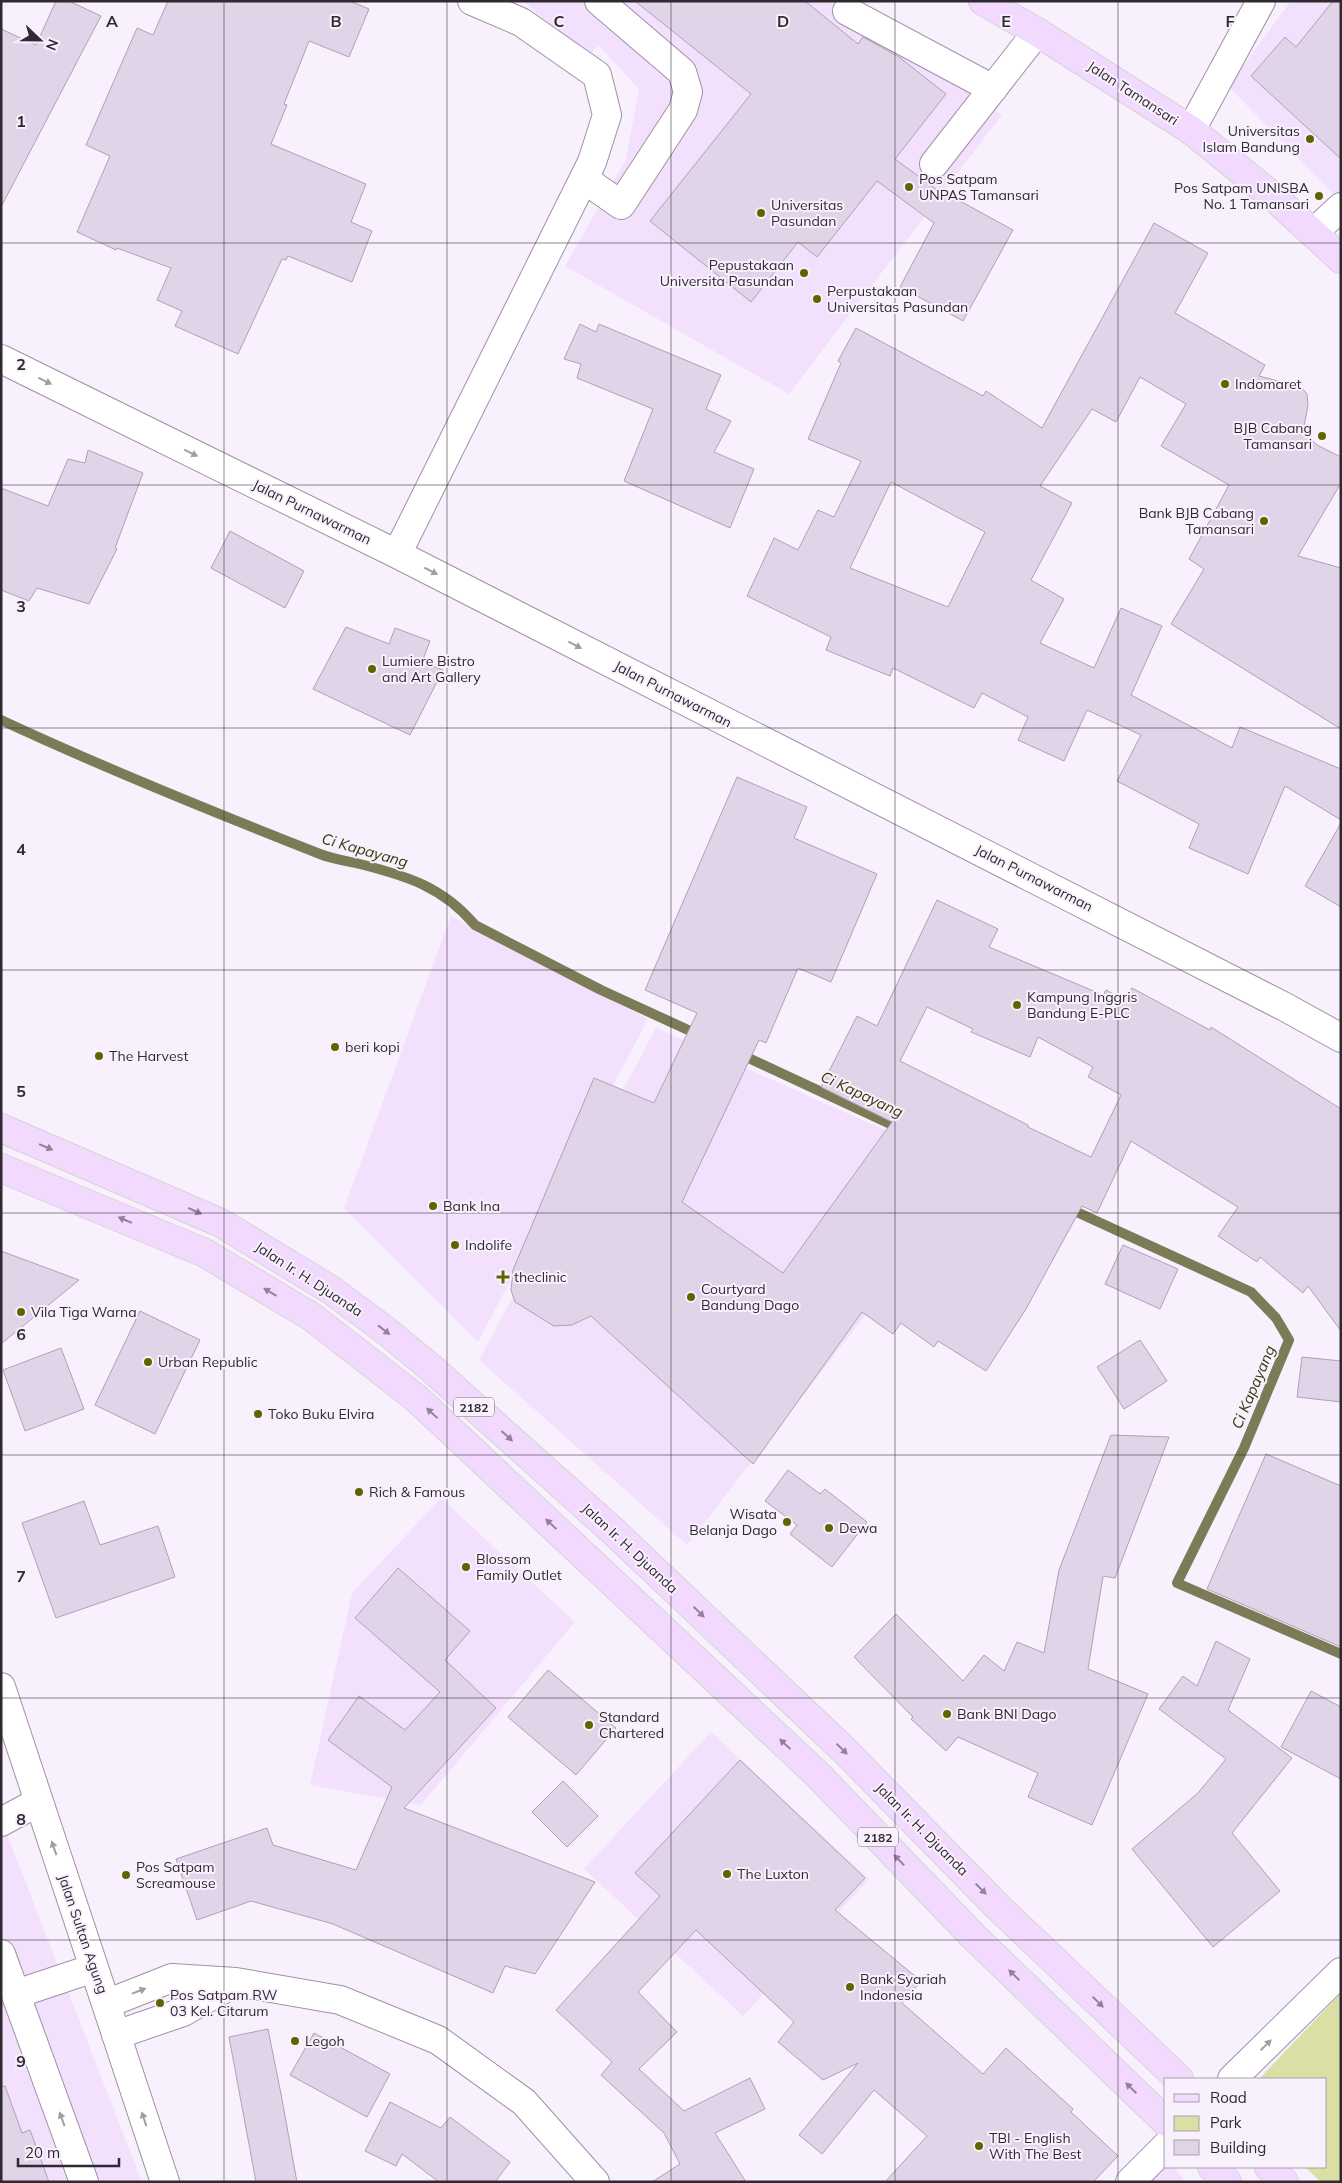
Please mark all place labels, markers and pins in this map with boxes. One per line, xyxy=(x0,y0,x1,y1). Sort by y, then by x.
place label: Universitas Islam Bandung xyxy=(1203,122,1300,156)
marker: Universitas Islam Bandung xyxy=(1304,133,1316,145)
place label: Pos Satpam UNPAS Tamansari xyxy=(919,170,1039,204)
place label: Pos Satpam UNISBA No. 1 Tamansari xyxy=(1174,179,1310,213)
marker: Pos Satpam UNPAS Tamansari xyxy=(903,181,915,193)
marker: Pos Satpam UNISBA No. 1 Tamansari xyxy=(1313,190,1325,202)
place label: Universitas Pasundan xyxy=(771,196,843,230)
marker: Universitas Pasundan xyxy=(755,207,767,219)
place label: Pepustakaan Universita Pasundan xyxy=(660,256,794,290)
marker: Pepustakaan Universita Pasundan xyxy=(798,267,810,279)
place label: Perpustakaan Universitas Pasundan xyxy=(827,282,968,316)
marker: Perpustakaan Universitas Pasundan xyxy=(811,293,823,305)
place label: Indomaret xyxy=(1235,375,1302,393)
marker: Indomaret xyxy=(1219,378,1231,390)
place label: BJB Cabang Tamansari xyxy=(1234,419,1312,453)
marker: BJB Cabang Tamansari xyxy=(1316,430,1328,442)
place label: Bank BJB Cabang Tamansari xyxy=(1139,504,1254,538)
marker: Bank BJB Cabang Tamansari xyxy=(1258,515,1270,527)
place label: Lumiere Bistro and Art Gallery xyxy=(382,652,481,686)
marker: Lumiere Bistro and Art Gallery xyxy=(366,663,378,675)
place label: Kampung Inggris Bandung E-PLC xyxy=(1027,988,1137,1022)
marker: Kampung Inggris Bandung E-PLC xyxy=(1011,999,1023,1011)
place label: beri kopi xyxy=(345,1038,400,1056)
marker: beri kopi xyxy=(329,1041,341,1053)
place label: The Harvest xyxy=(109,1047,188,1065)
marker: The Harvest xyxy=(93,1050,105,1062)
place label: Bank Ina xyxy=(443,1197,500,1215)
marker: Bank Ina xyxy=(427,1200,439,1212)
place label: Indolife xyxy=(465,1236,512,1254)
marker: Indolife xyxy=(449,1239,461,1251)
place label: theclinic xyxy=(514,1268,567,1286)
marker: theclinic xyxy=(496,1270,510,1284)
place label: Courtyard Bandung Dago xyxy=(701,1280,799,1314)
marker: Courtyard Bandung Dago xyxy=(685,1291,697,1303)
place label: Vila Tiga Warna xyxy=(31,1303,137,1321)
marker: Vila Tiga Warna xyxy=(15,1306,27,1318)
place label: Urban Republic xyxy=(158,1353,258,1371)
marker: Urban Republic xyxy=(142,1356,154,1368)
place label: Toko Buku Elvira xyxy=(268,1405,374,1423)
marker: Toko Buku Elvira xyxy=(252,1408,264,1420)
place label: Rich & Famous xyxy=(369,1483,465,1501)
marker: Rich & Famous xyxy=(353,1486,365,1498)
place label: Wisata Belanja Dago xyxy=(689,1505,777,1539)
marker: Wisata Belanja Dago xyxy=(781,1516,793,1528)
place label: Dewa xyxy=(839,1519,877,1537)
marker: Dewa xyxy=(823,1522,835,1534)
place label: Blossom Family Outlet xyxy=(476,1550,562,1584)
marker: Blossom Family Outlet xyxy=(460,1561,472,1573)
place label: Bank BNI Dago xyxy=(957,1705,1057,1723)
place label: Standard Chartered xyxy=(599,1708,664,1742)
marker: Bank BNI Dago xyxy=(941,1708,953,1720)
marker: Standard Chartered xyxy=(583,1719,595,1731)
place label: Pos Satpam Screamouse xyxy=(136,1858,216,1892)
place label: The Luxton xyxy=(737,1865,809,1883)
marker: The Luxton xyxy=(721,1868,733,1880)
marker: Pos Satpam Screamouse xyxy=(120,1869,132,1881)
place label: Bank Syariah Indonesia xyxy=(860,1970,946,2004)
marker: Bank Syariah Indonesia xyxy=(844,1981,856,1993)
place label: Pos Satpam RW 03 Kel. Citarum xyxy=(170,1986,278,2020)
marker: Pos Satpam RW 03 Kel. Citarum xyxy=(154,1997,166,2009)
place label: Legoh xyxy=(305,2032,345,2050)
marker: Legoh xyxy=(289,2035,301,2047)
place label: TBI - English With The Best xyxy=(989,2129,1082,2163)
marker: TBI - English With The Best xyxy=(973,2140,985,2152)

